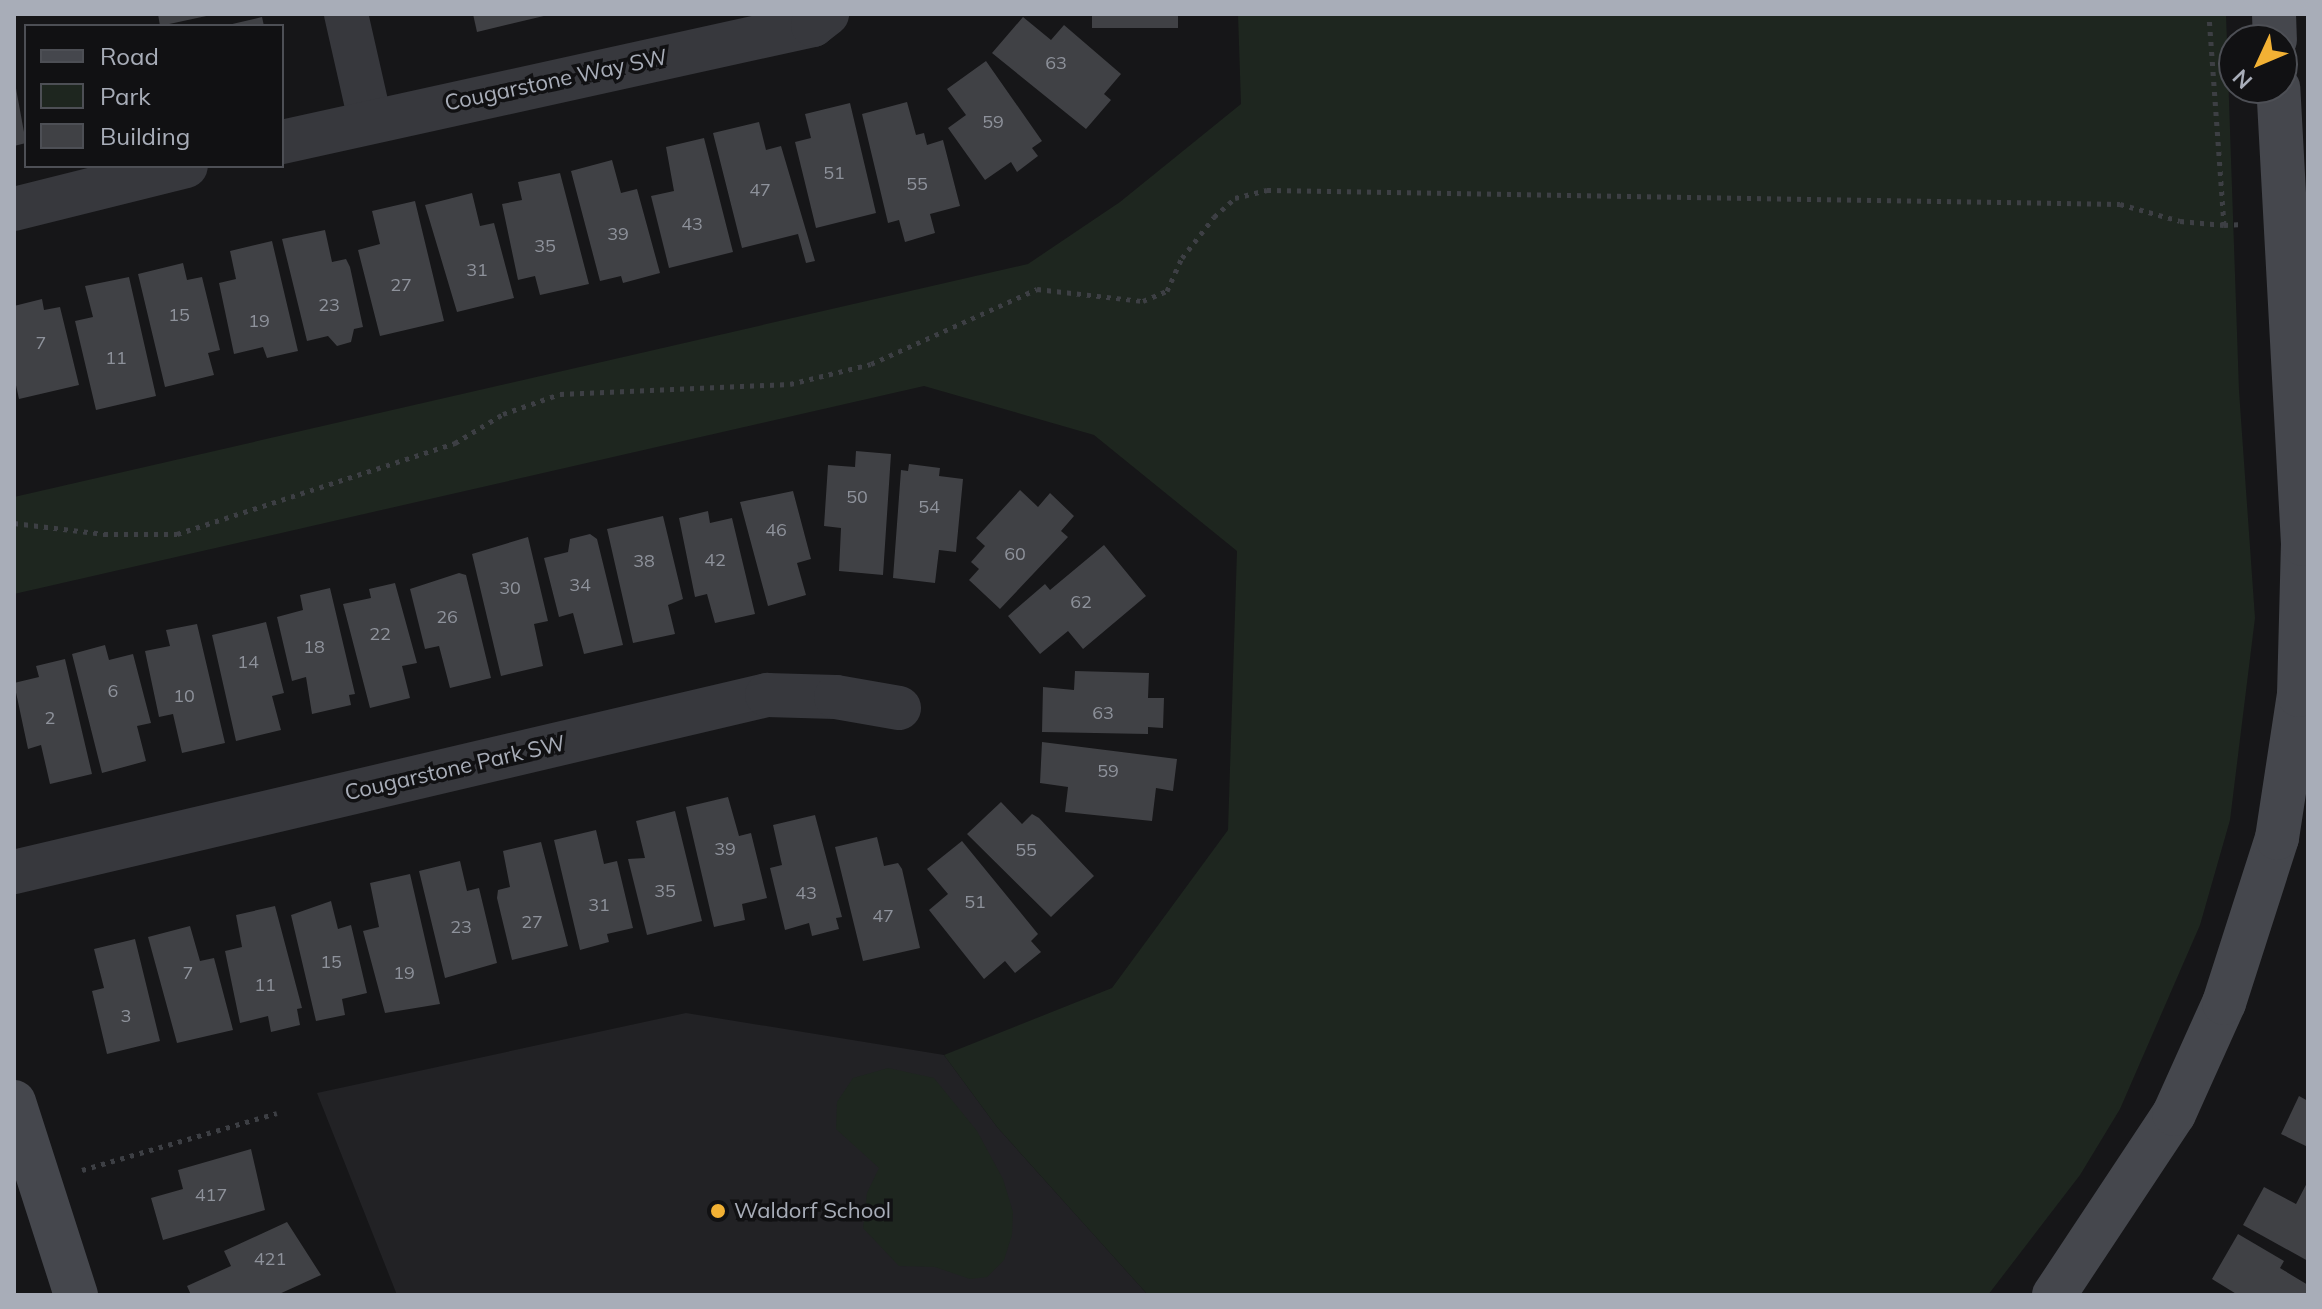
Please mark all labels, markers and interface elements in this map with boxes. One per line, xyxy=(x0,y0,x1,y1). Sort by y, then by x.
legend xyxy=(24,24,284,168)
north arrow xyxy=(2218,24,2298,104)
text: Road xyxy=(100,41,159,71)
street label: Cougarstone Way SW xyxy=(442,43,670,117)
house number: 63 xyxy=(1045,52,1067,74)
text: N xyxy=(2226,64,2258,95)
text: Park xyxy=(100,81,151,111)
house number: 59 xyxy=(982,111,1004,133)
text: Building xyxy=(100,121,190,151)
house number: 51 xyxy=(823,162,845,184)
house number: 55 xyxy=(906,173,928,195)
house number: 47 xyxy=(749,179,771,201)
house number: 43 xyxy=(681,213,703,235)
house number: 39 xyxy=(607,223,629,245)
house number: 35 xyxy=(534,235,556,257)
house number: 31 xyxy=(466,259,488,281)
house number: 27 xyxy=(390,274,412,296)
house number: 23 xyxy=(318,294,340,316)
house number: 15 xyxy=(168,304,190,326)
house number: 19 xyxy=(248,310,270,332)
house number: 7 xyxy=(36,332,46,354)
house number: 11 xyxy=(105,347,127,369)
house number: 50 xyxy=(846,486,868,508)
house number: 54 xyxy=(918,496,940,518)
house number: 46 xyxy=(765,519,787,541)
house number: 60 xyxy=(1004,543,1026,565)
house number: 42 xyxy=(704,549,726,571)
house number: 38 xyxy=(633,550,655,572)
house number: 34 xyxy=(569,574,591,596)
house number: 30 xyxy=(499,577,521,599)
house number: 62 xyxy=(1070,591,1092,613)
house number: 26 xyxy=(436,606,458,628)
house number: 22 xyxy=(369,623,391,645)
house number: 18 xyxy=(303,636,325,658)
house number: 14 xyxy=(237,651,259,673)
house number: 6 xyxy=(108,680,118,702)
house number: 10 xyxy=(173,685,195,707)
house number: 63 xyxy=(1092,702,1114,724)
house number: 2 xyxy=(45,707,55,729)
street label: Cougarstone Park SW xyxy=(342,730,568,806)
house number: 59 xyxy=(1097,760,1119,782)
house number: 39 xyxy=(714,838,736,860)
house number: 55 xyxy=(1015,839,1037,861)
house number: 35 xyxy=(654,880,676,902)
house number: 43 xyxy=(795,882,817,904)
house number: 51 xyxy=(964,891,986,913)
house number: 31 xyxy=(588,894,610,916)
house number: 47 xyxy=(872,905,894,927)
house number: 27 xyxy=(521,911,543,933)
house number: 23 xyxy=(450,916,472,938)
house number: 15 xyxy=(320,951,342,973)
house number: 7 xyxy=(183,962,193,984)
house number: 19 xyxy=(393,962,415,984)
house number: 11 xyxy=(254,974,276,996)
house number: 3 xyxy=(121,1005,131,1027)
house number: 417 xyxy=(195,1184,227,1206)
place label: Waldorf School xyxy=(734,1198,891,1224)
marker: Waldorf School xyxy=(709,1202,727,1220)
house number: 421 xyxy=(254,1248,286,1270)

